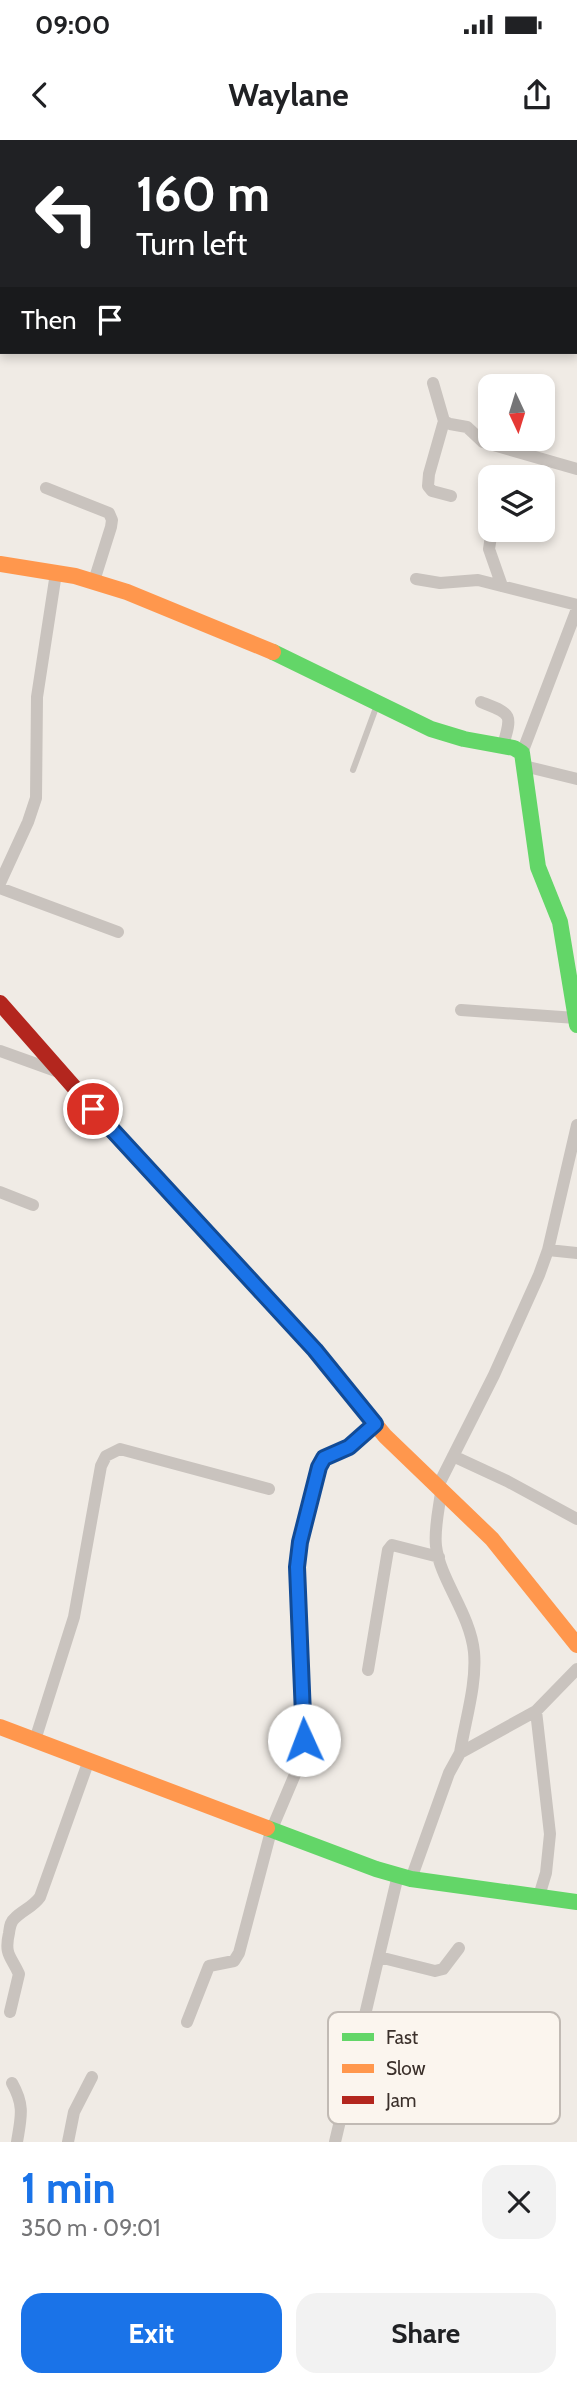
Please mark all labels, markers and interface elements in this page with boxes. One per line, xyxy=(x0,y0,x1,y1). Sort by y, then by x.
text: 09:00 xyxy=(35,9,110,41)
text: Waylane xyxy=(228,75,349,114)
icon: back xyxy=(21,76,59,114)
icon: share xyxy=(518,76,556,114)
text: 160 m xyxy=(136,164,270,223)
icon: left xyxy=(21,168,112,259)
text: Turn left xyxy=(136,224,247,263)
icon: arrive xyxy=(91,301,129,339)
text: Then xyxy=(21,304,77,336)
north arrow xyxy=(478,374,555,452)
map controls xyxy=(478,374,555,542)
button: layers xyxy=(478,465,555,542)
pin xyxy=(63,1079,123,1139)
icon: arrive xyxy=(74,1090,112,1128)
position arrow xyxy=(267,1703,341,1777)
legend xyxy=(328,2012,560,2124)
text: Fast xyxy=(386,2026,419,2049)
text: Slow xyxy=(386,2057,426,2080)
text: Jam xyxy=(385,2089,416,2112)
text: 1 min xyxy=(21,2162,116,2214)
button: close xyxy=(482,2165,556,2239)
text: 350 m · 09:01 xyxy=(21,2214,161,2242)
button: Exit xyxy=(21,2293,282,2373)
button: Share xyxy=(296,2293,556,2373)

